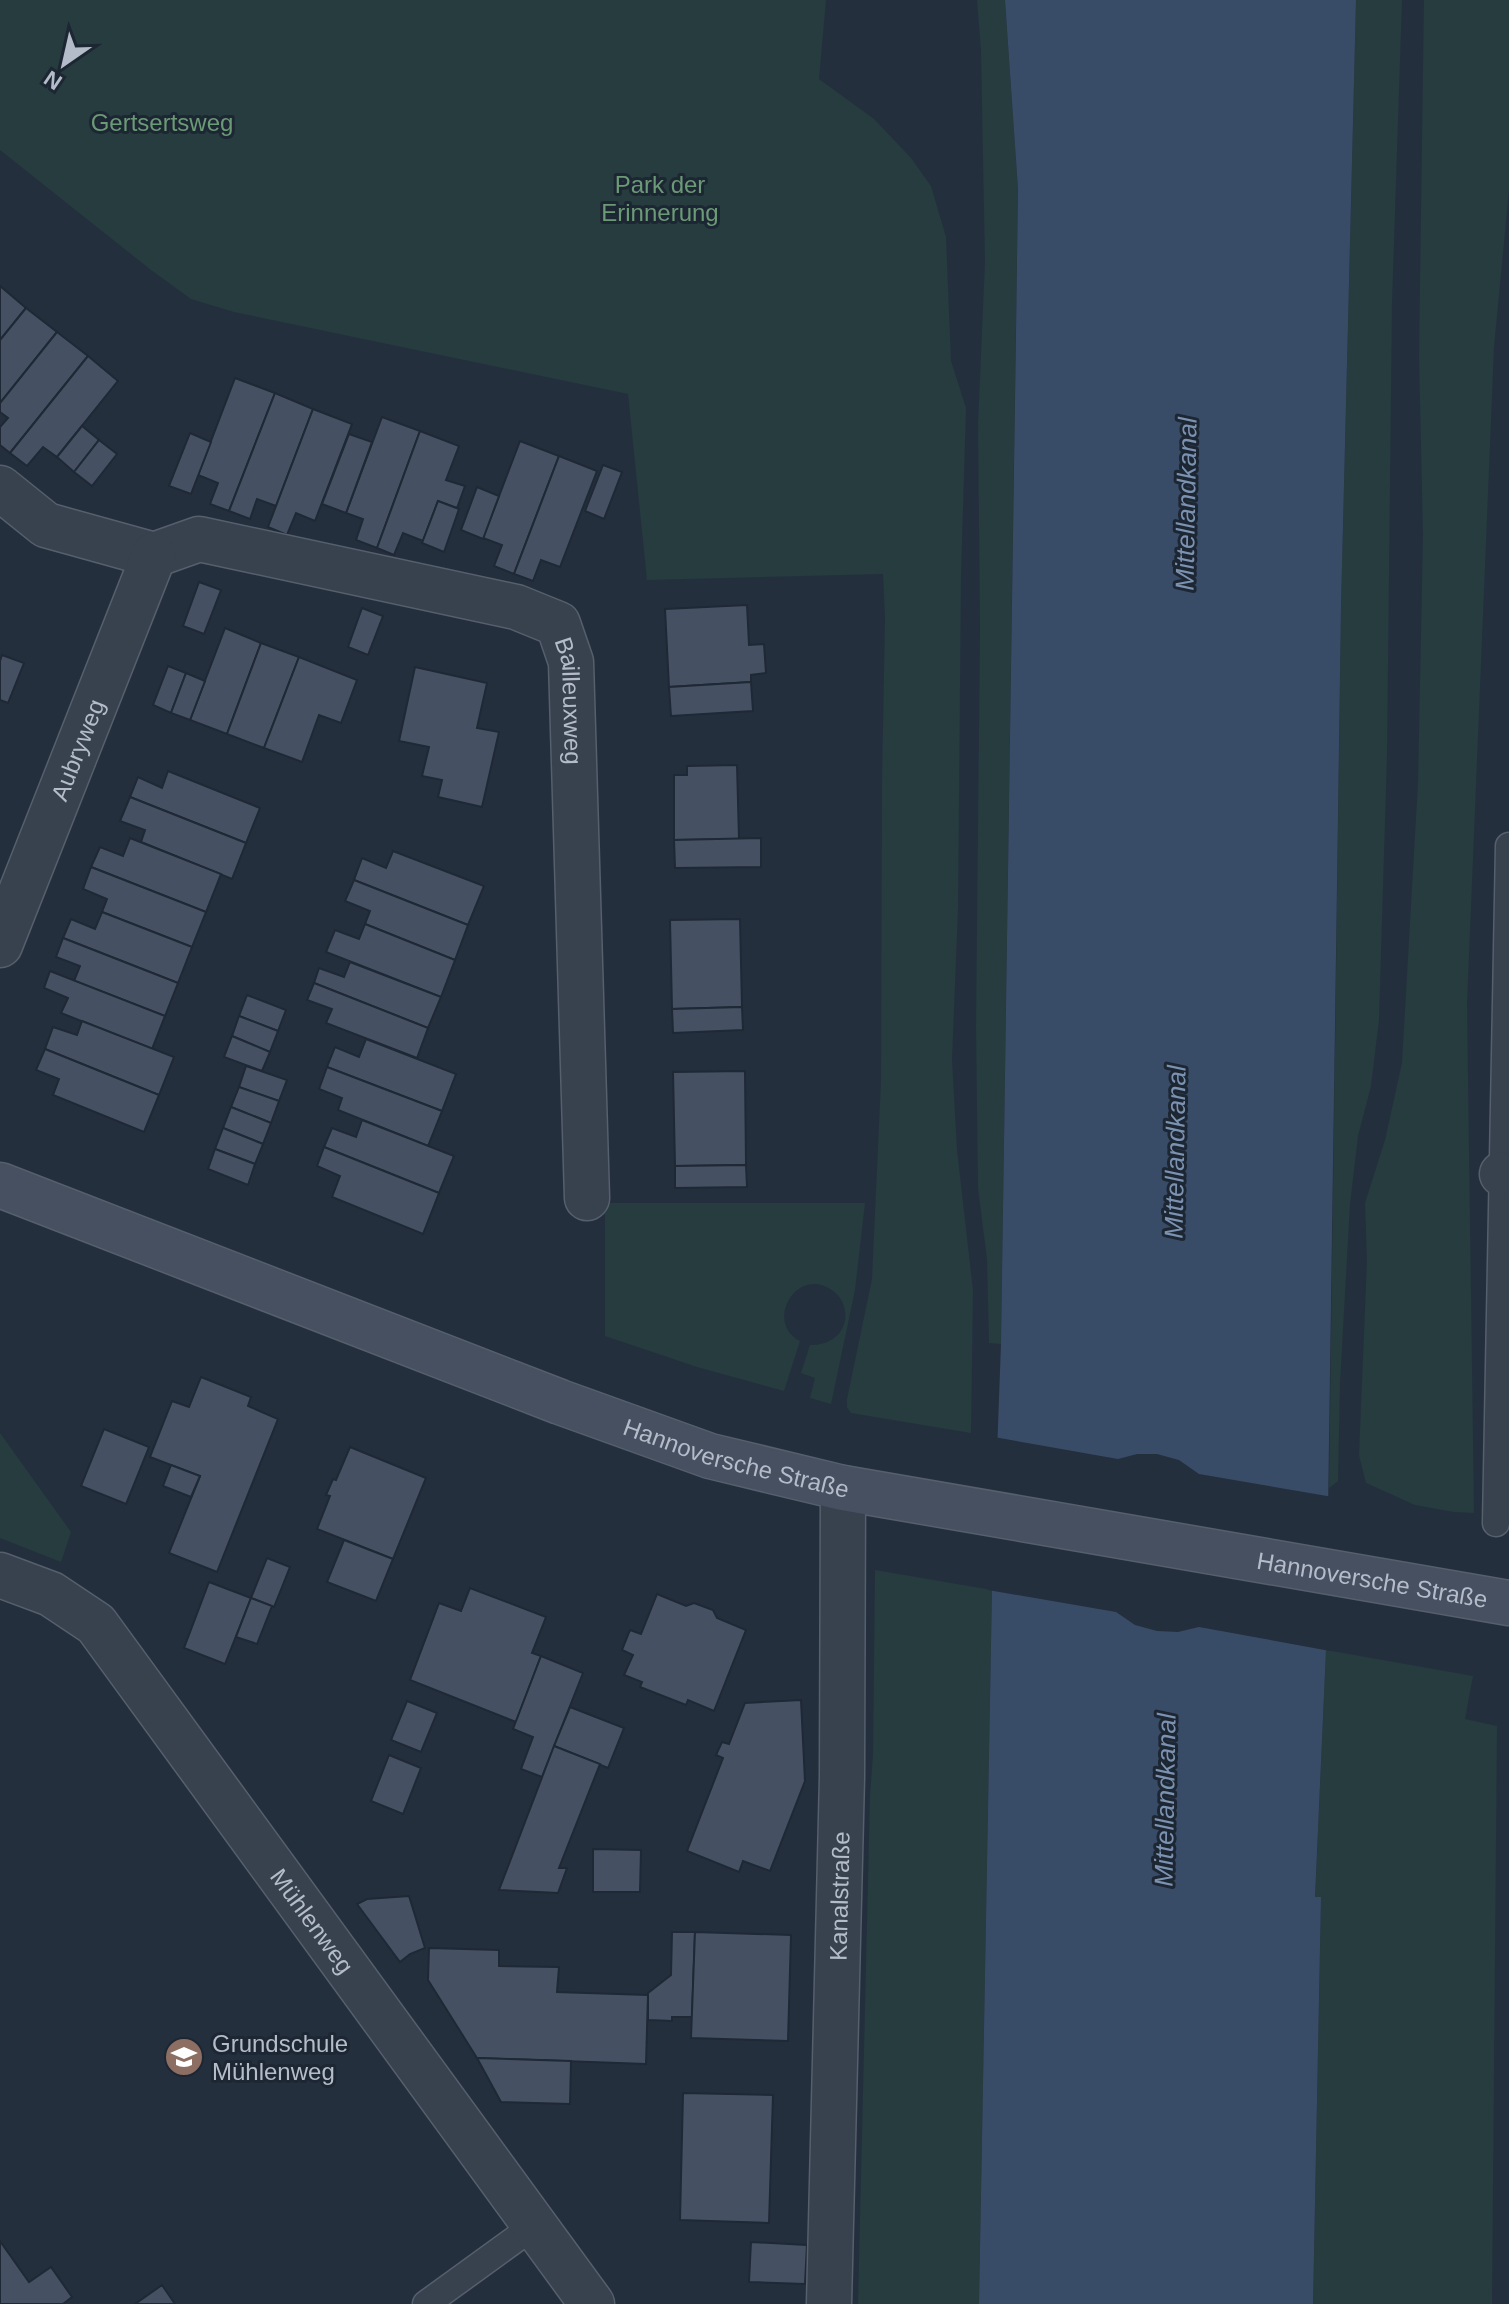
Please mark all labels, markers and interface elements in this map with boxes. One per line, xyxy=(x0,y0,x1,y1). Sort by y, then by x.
north arrow xyxy=(24,24,104,104)
text: N xyxy=(40,65,67,95)
park label: Gertsertsweg xyxy=(91,109,233,136)
park label: Park der Erinnerung xyxy=(601,171,719,226)
water label: Mittellandkanal xyxy=(1169,416,1203,591)
street label: Bailleuxweg xyxy=(550,633,588,765)
street label: Aubryweg xyxy=(45,695,109,804)
water label: Mittellandkanal xyxy=(1158,1064,1192,1239)
street label: Hannoversche Straße xyxy=(620,1413,852,1503)
street label: Hannoversche Straße xyxy=(1255,1546,1490,1613)
water label: Mittellandkanal xyxy=(1148,1712,1182,1887)
street label: Kanalstraße xyxy=(824,1831,854,1961)
street label: Mühlenweg xyxy=(265,1863,360,1978)
place label: Grundschule Mühlenweg xyxy=(212,2030,348,2085)
school or university icon: Grundschule Mühlenweg xyxy=(163,2036,205,2078)

